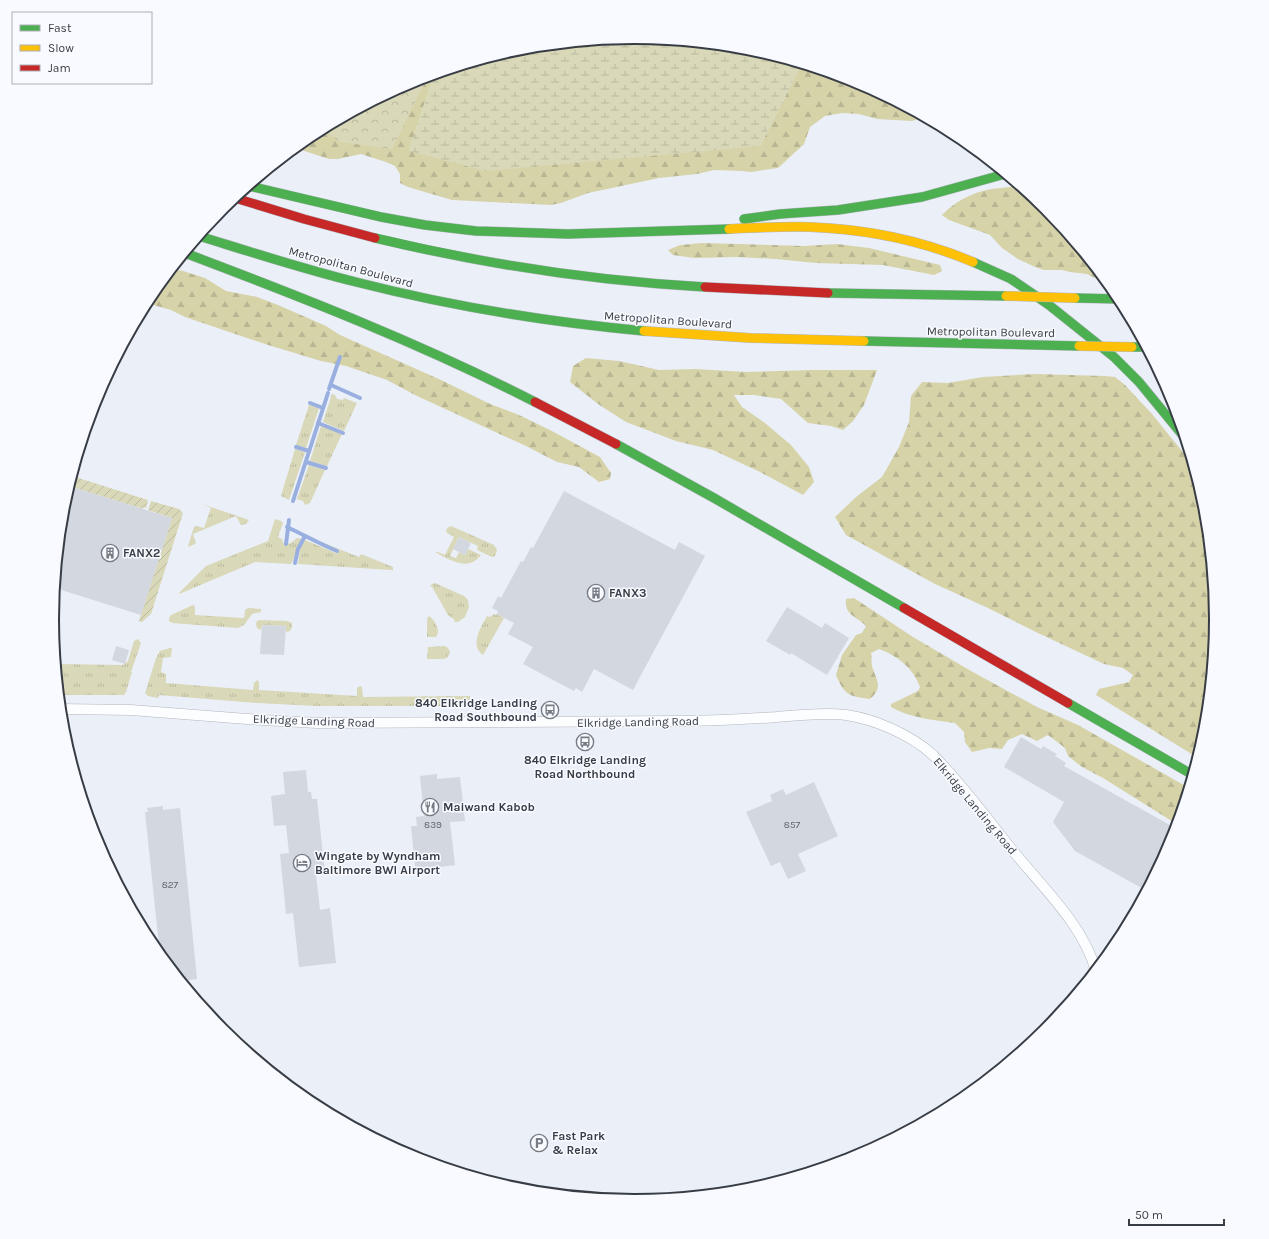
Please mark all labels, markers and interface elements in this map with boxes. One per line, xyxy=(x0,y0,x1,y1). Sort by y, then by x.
legend xyxy=(12,12,152,84)
text: Fast xyxy=(48,21,72,35)
text: Slow xyxy=(48,41,74,55)
text: Jam xyxy=(48,61,71,75)
street label: Metropolitan Boulevard xyxy=(287,244,415,290)
street label: Metropolitan Boulevard xyxy=(603,309,733,331)
street label: Metropolitan Boulevard xyxy=(927,324,1055,340)
building icon: FANX2 xyxy=(100,543,120,563)
place label: FANX2 xyxy=(123,546,160,560)
building icon: FANX3 xyxy=(586,583,606,603)
place label: FANX3 xyxy=(609,586,647,600)
place label: 840 Elkridge Landing Road Southbound xyxy=(415,696,537,724)
bus stop icon: 840 Elkridge Landing Road Southbound xyxy=(540,700,560,720)
street label: Elkridge Landing Road xyxy=(253,712,375,730)
street label: Elkridge Landing Road xyxy=(577,714,699,730)
bus stop icon: 840 Elkridge Landing Road Northbound xyxy=(575,732,595,752)
place label: 840 Elkridge Landing Road Northbound xyxy=(524,753,646,781)
street label: Elkridge Landing Road xyxy=(930,755,1020,857)
restaurant icon: Maiwand Kabob xyxy=(420,797,440,817)
place label: Maiwand Kabob xyxy=(443,800,535,814)
house number: 839 xyxy=(424,819,442,831)
house number: 857 xyxy=(784,819,801,831)
place label: Wingate by Wyndham Baltimore BWI Airport xyxy=(315,849,440,877)
hotel icon: Wingate by Wyndham Baltimore BWI Airport xyxy=(292,853,312,873)
house number: 827 xyxy=(162,879,179,891)
place label: Fast Park & Relax xyxy=(552,1129,605,1157)
parking icon: Fast Park & Relax xyxy=(529,1133,549,1153)
scale bar xyxy=(1129,1201,1224,1227)
text: 50 m xyxy=(1135,1208,1163,1222)

